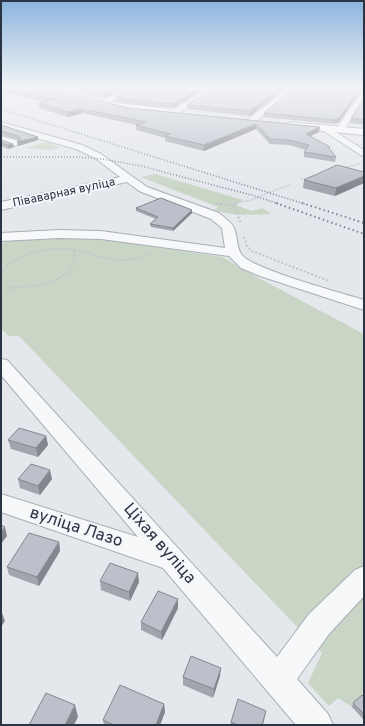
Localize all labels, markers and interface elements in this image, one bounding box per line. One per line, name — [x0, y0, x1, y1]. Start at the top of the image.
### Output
street label: Піваварная вуліца — [11, 174, 117, 212]
street label: Ціхая вуліца — [118, 499, 200, 589]
street label: вуліца Лазо — [27, 503, 125, 553]

